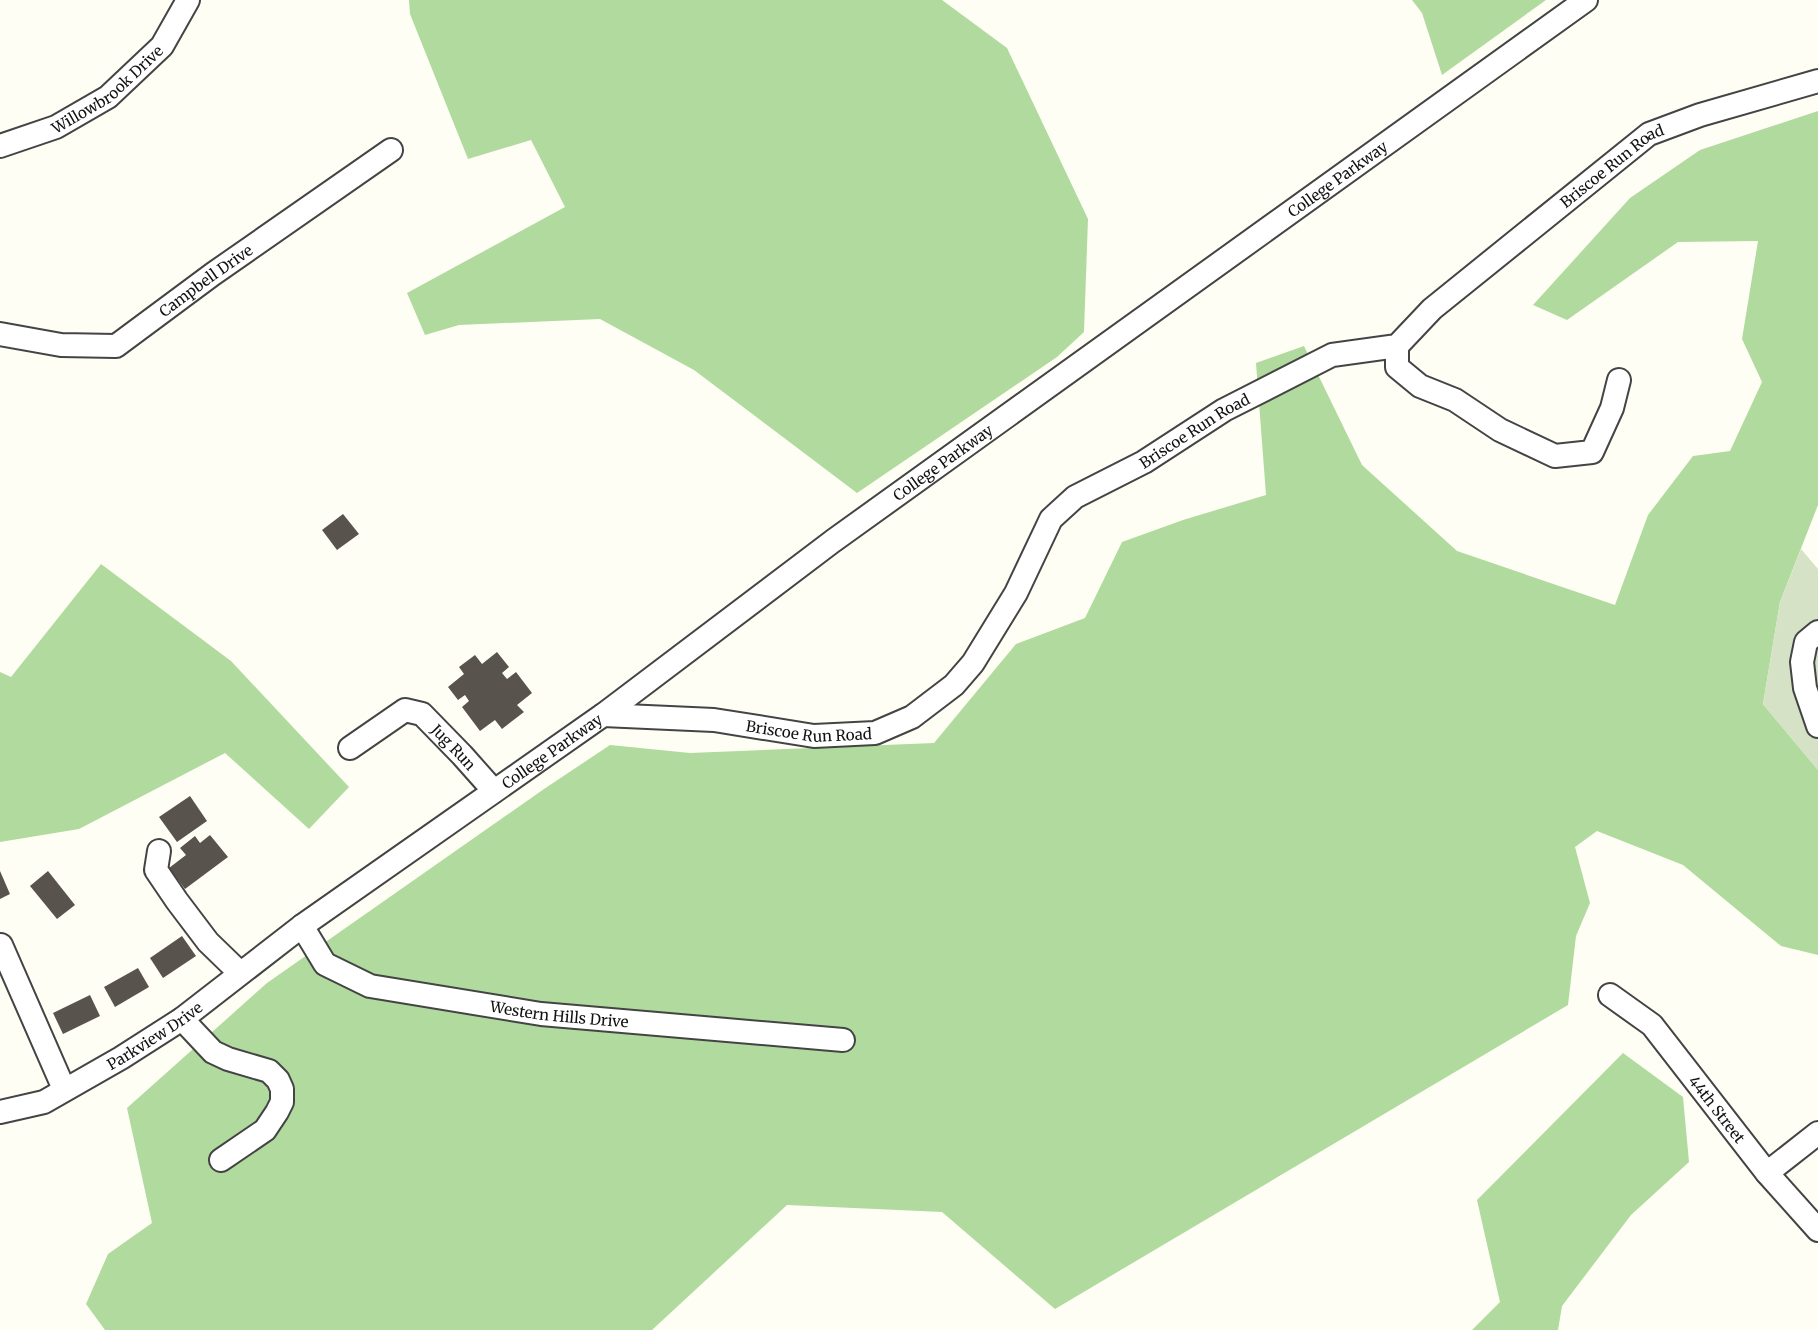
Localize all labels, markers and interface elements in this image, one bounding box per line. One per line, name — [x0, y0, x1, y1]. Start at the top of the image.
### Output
street label: Willowbrook Drive — [47, 41, 167, 138]
street label: Briscoe Run Road — [1556, 120, 1666, 212]
street label: College Parkway — [1284, 136, 1391, 221]
street label: Campbell Drive — [155, 240, 256, 321]
street label: Briscoe Run Road — [1136, 389, 1253, 472]
street label: College Parkway — [889, 420, 996, 504]
street label: College Parkway — [498, 709, 606, 793]
street label: Briscoe Run Road — [745, 716, 872, 746]
street label: Jug Run — [427, 719, 480, 774]
street label: Western Hills Drive — [488, 996, 630, 1031]
street label: Parkview Drive — [103, 997, 206, 1074]
street label: 44th Street — [1685, 1071, 1750, 1147]

